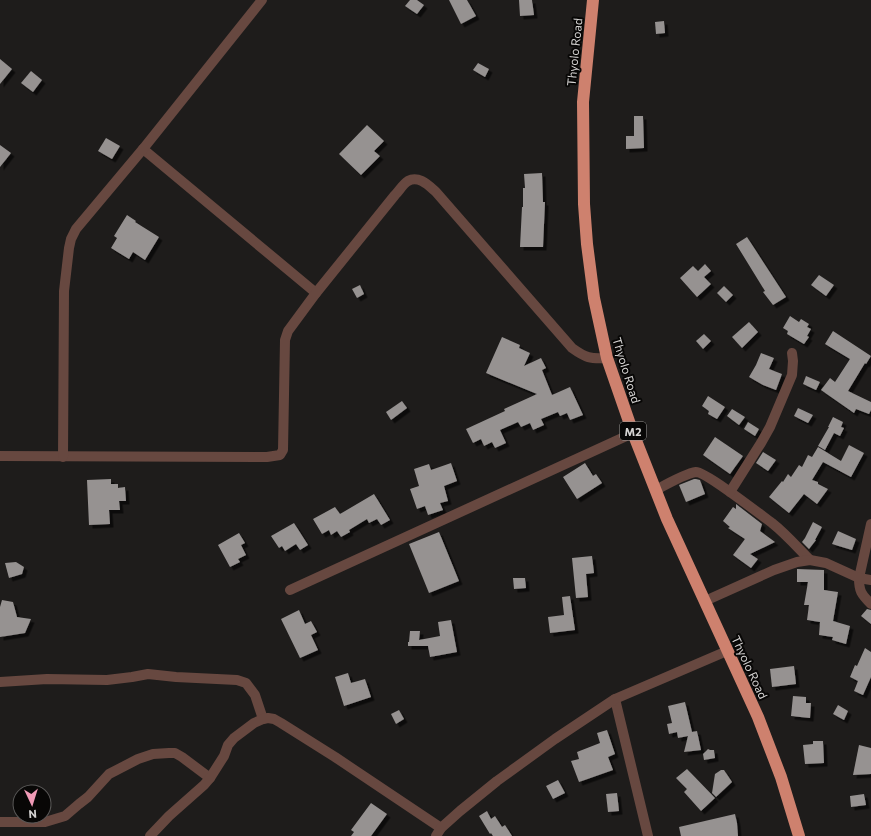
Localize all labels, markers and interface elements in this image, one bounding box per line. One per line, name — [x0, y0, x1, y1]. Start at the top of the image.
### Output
street label: Thyolo Road — [563, 17, 585, 87]
street label: Thyolo Road — [610, 335, 644, 405]
road number: M2 — [620, 422, 646, 440]
street label: Thyolo Road — [729, 633, 771, 701]
north arrow — [12, 784, 52, 824]
text: N — [28, 808, 37, 821]

